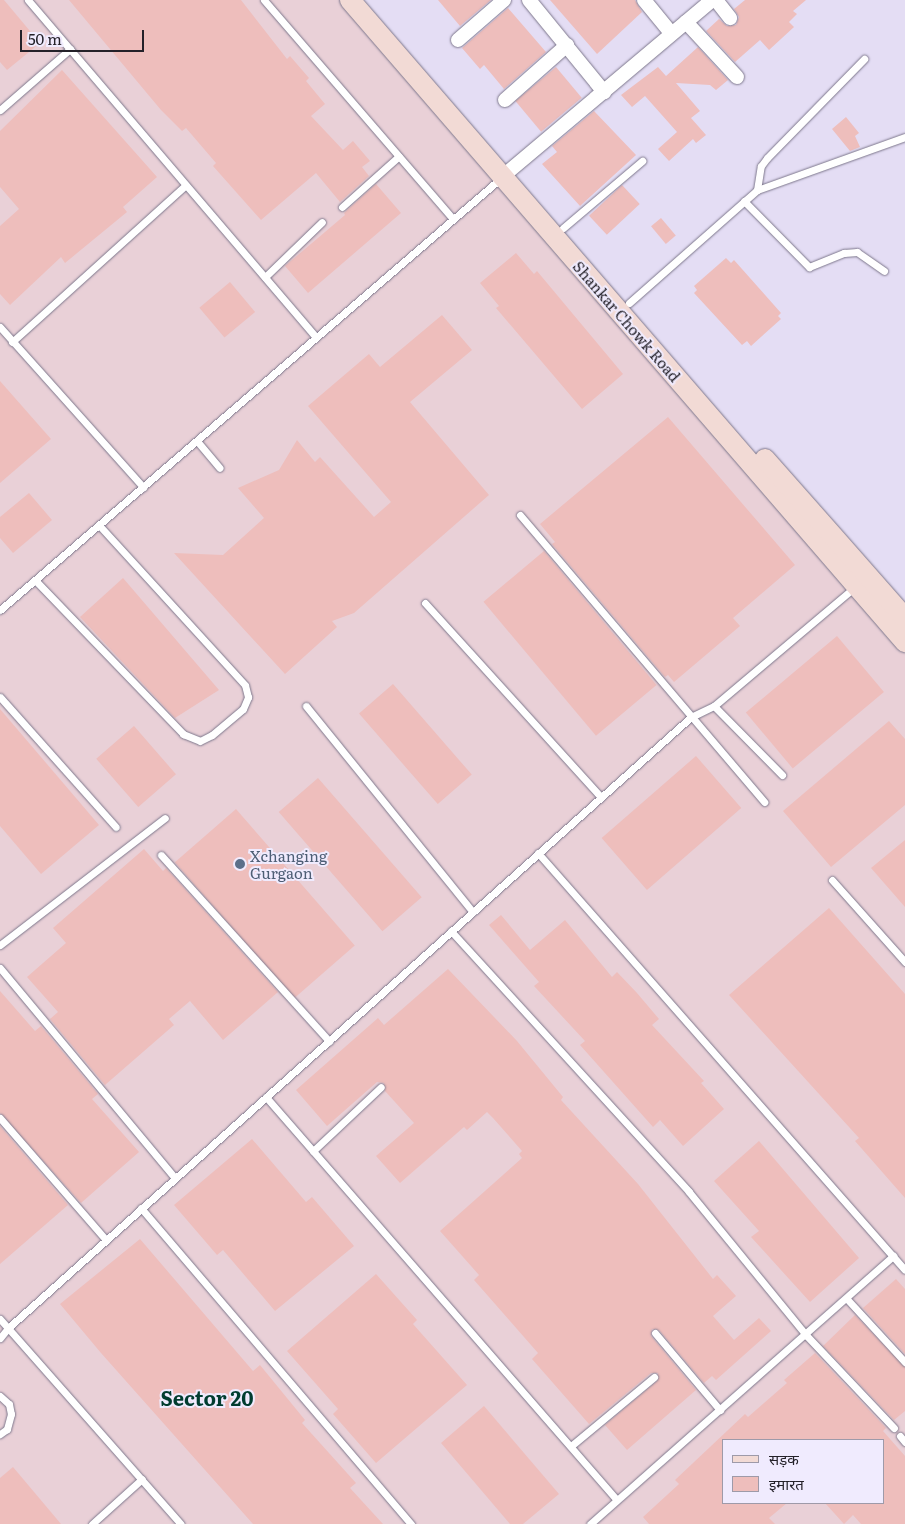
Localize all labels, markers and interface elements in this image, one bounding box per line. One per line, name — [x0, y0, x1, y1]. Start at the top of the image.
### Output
scale bar — [22, 20, 146, 52]
text: 50 m — [28, 27, 62, 50]
street label: Shankar Chowk Road — [570, 257, 684, 385]
place label: Xchanging Gurgaon — [250, 846, 327, 881]
marker: Xchanging Gurgaon — [234, 858, 246, 870]
district label: Sector 20 — [160, 1385, 254, 1409]
legend — [722, 1439, 885, 1504]
text: सड़क — [769, 1447, 799, 1470]
text: इमारत — [769, 1472, 804, 1495]

